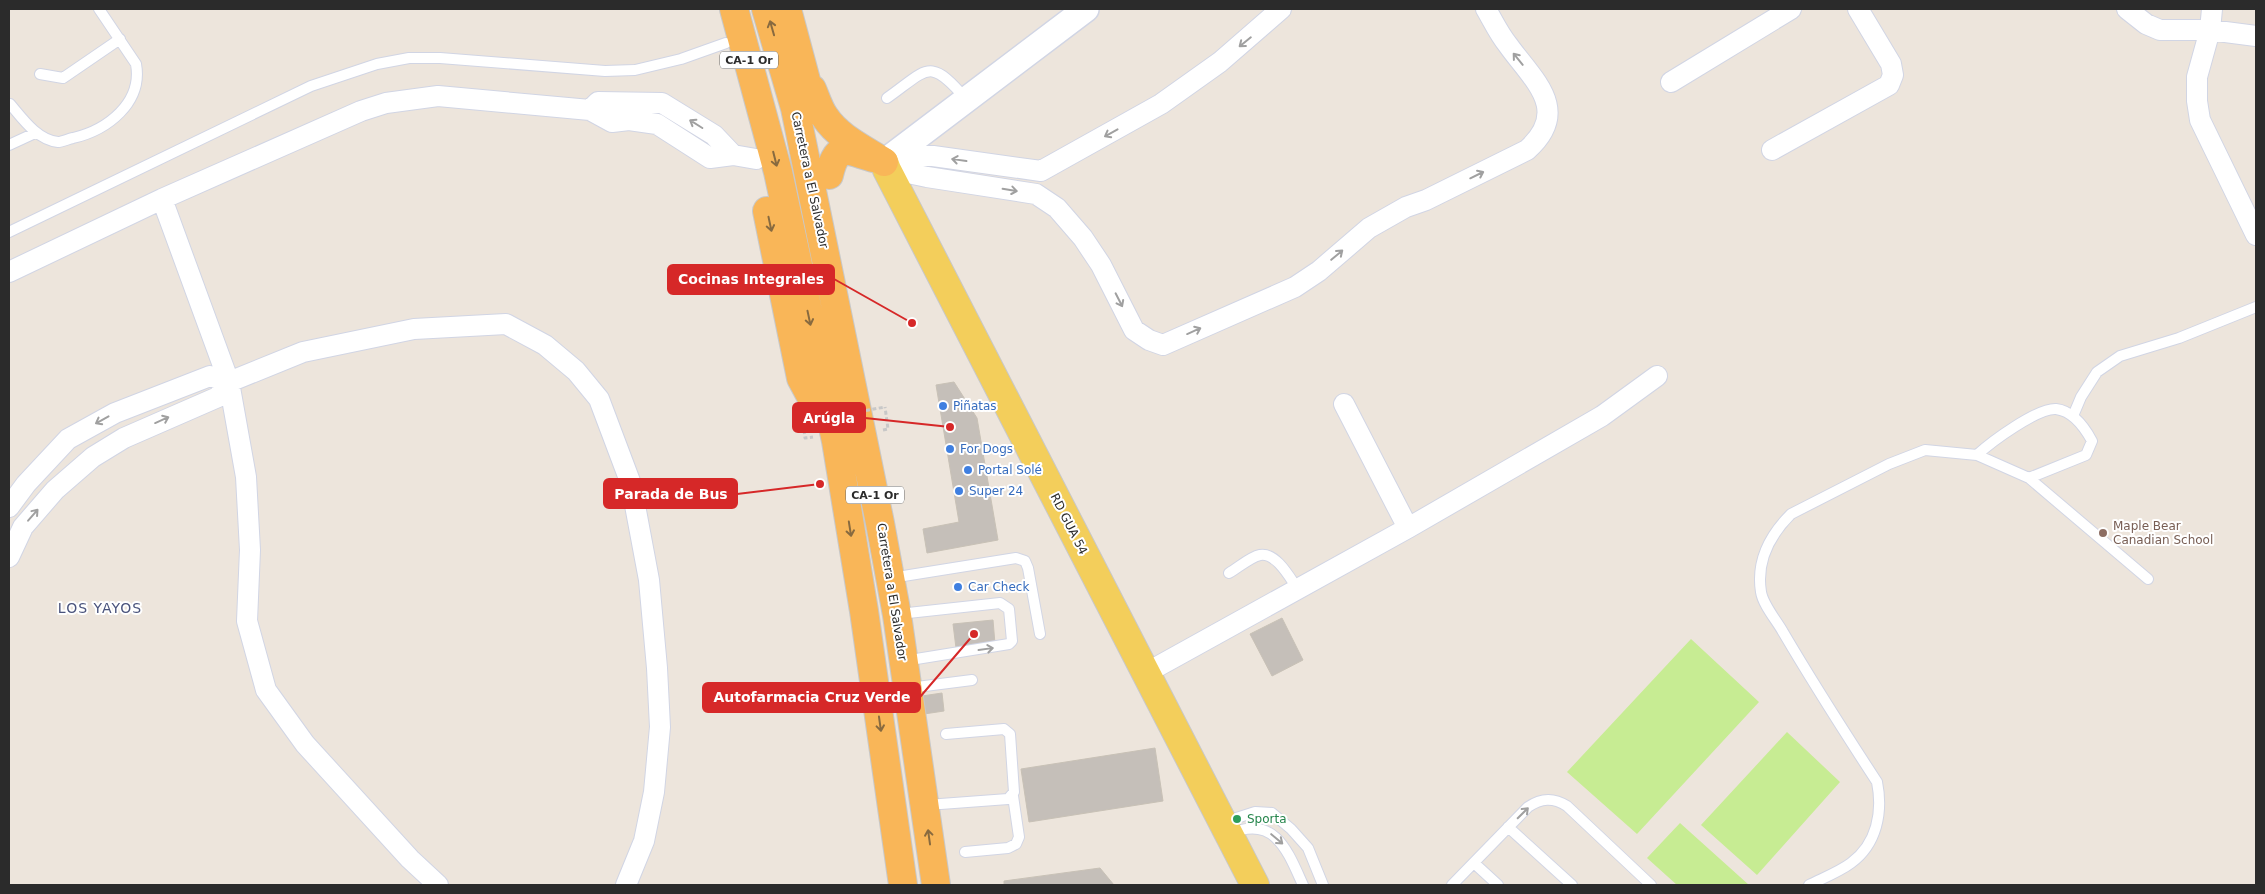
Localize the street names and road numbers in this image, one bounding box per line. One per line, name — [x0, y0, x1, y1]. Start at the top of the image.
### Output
road number: CA-1 Or — [720, 52, 778, 68]
street label: Carretera a El Salvador — [789, 110, 831, 250]
road number: CA-1 Or — [846, 486, 904, 504]
street label: RD GUA 54 — [1048, 491, 1090, 557]
street label: Carretera a El Salvador — [874, 522, 910, 662]

